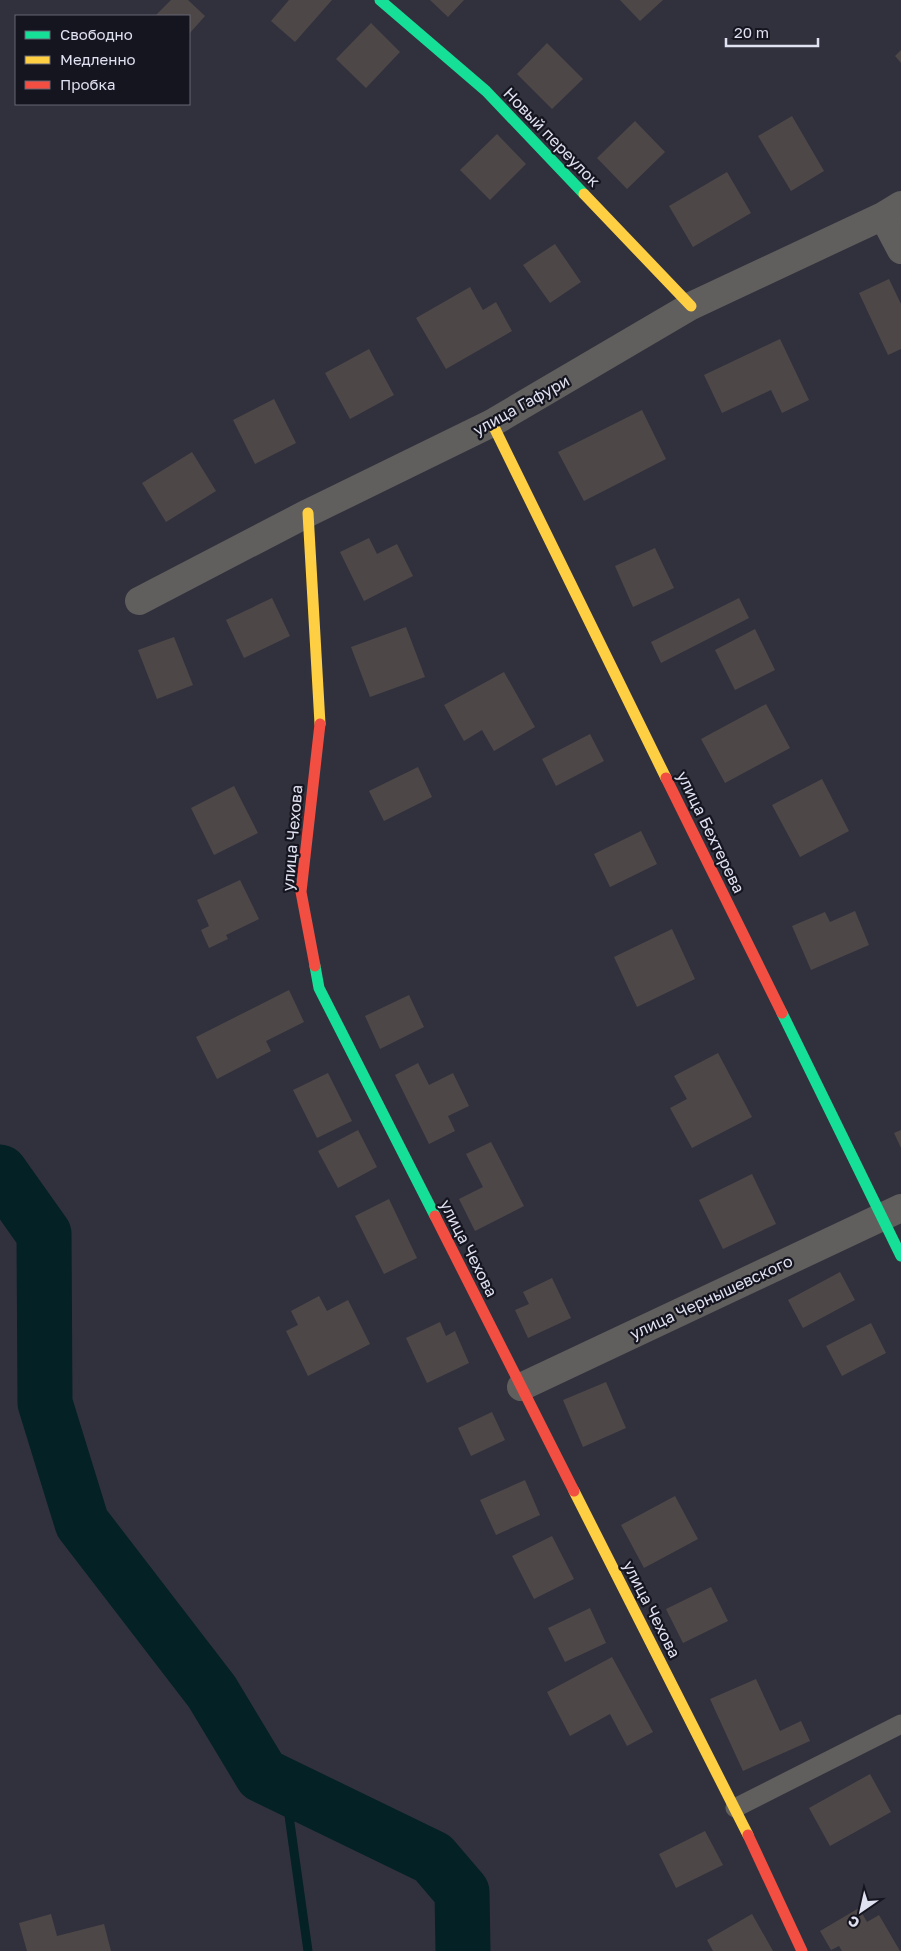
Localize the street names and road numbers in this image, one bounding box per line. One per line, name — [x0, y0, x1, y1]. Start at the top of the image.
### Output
street label: Новый переулок — [499, 83, 605, 191]
street label: улица Гафури — [469, 370, 573, 440]
street label: улица Бехтерева — [673, 768, 749, 896]
street label: улица Чехова — [277, 784, 307, 892]
street label: улица Чехова — [436, 1196, 502, 1300]
street label: улица Чернышевского — [626, 1250, 796, 1344]
street label: улица Чехова — [619, 1557, 685, 1661]

